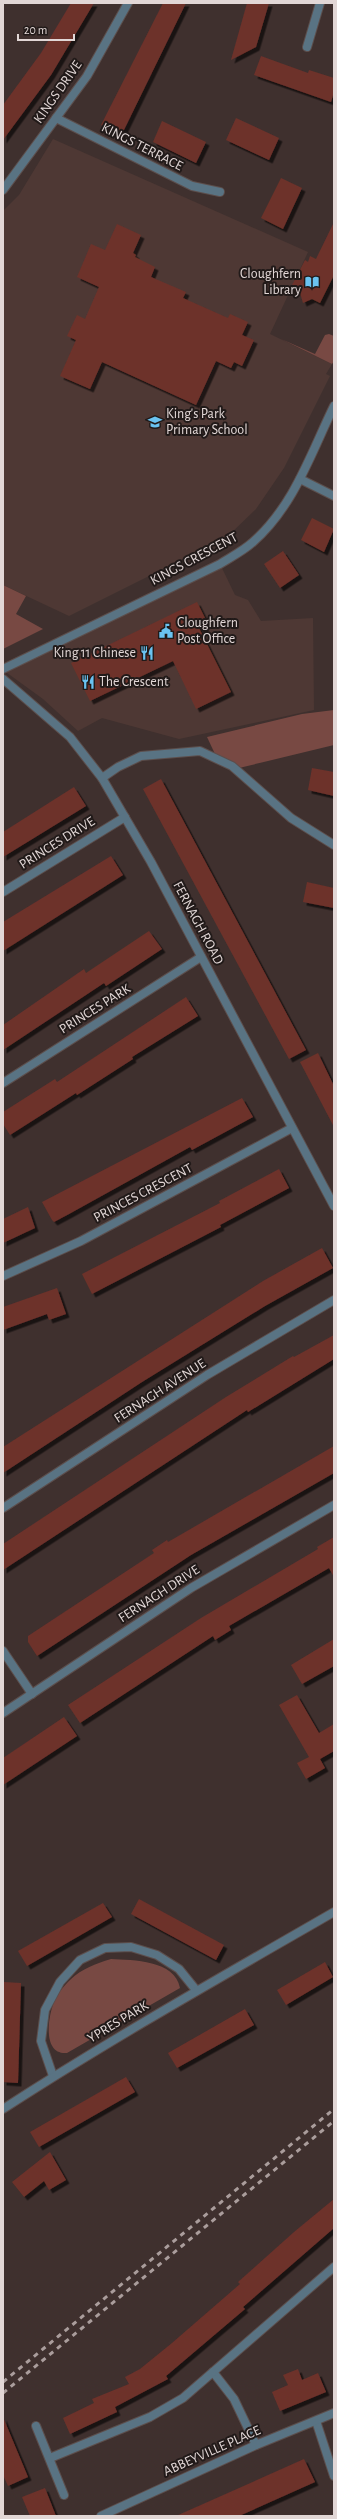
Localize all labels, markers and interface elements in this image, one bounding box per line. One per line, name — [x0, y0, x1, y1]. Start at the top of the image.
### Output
scale bar — [18, 16, 74, 42]
text: 20 m — [24, 24, 47, 36]
street label: KINGS DRIVE — [31, 58, 85, 126]
street label: KINGS TERRACE — [99, 121, 185, 174]
place label: Cloughfern Library — [240, 267, 301, 297]
library icon: Cloughfern Library — [304, 274, 320, 290]
place label: King's Park Primary School — [166, 407, 248, 437]
school or university icon: King's Park Primary School — [147, 414, 163, 430]
street label: KINGS CRESCENT — [148, 530, 240, 588]
place label: Cloughfern Post Office — [177, 616, 238, 646]
public building icon: Cloughfern Post Office — [158, 623, 174, 639]
restaurant icon: King 11 Chinese — [139, 645, 155, 661]
place label: King 11 Chinese — [53, 646, 136, 660]
restaurant icon: The Crescent — [80, 674, 96, 690]
place label: The Crescent — [99, 675, 169, 689]
street label: PRINCES DRIVE — [17, 814, 97, 872]
street label: FERNAGH ROAD — [170, 879, 226, 967]
street label: PRINCES PARK — [57, 981, 133, 1036]
street label: PRINCES CRESCENT — [91, 1161, 195, 1225]
street label: FERNAGH AVENUE — [112, 1356, 208, 1426]
street label: FERNAGH DRIVE — [116, 1563, 202, 1625]
street label: YPRES PARK — [85, 1998, 151, 2046]
street label: ABBEYVILLE PLACE — [161, 2423, 263, 2479]

